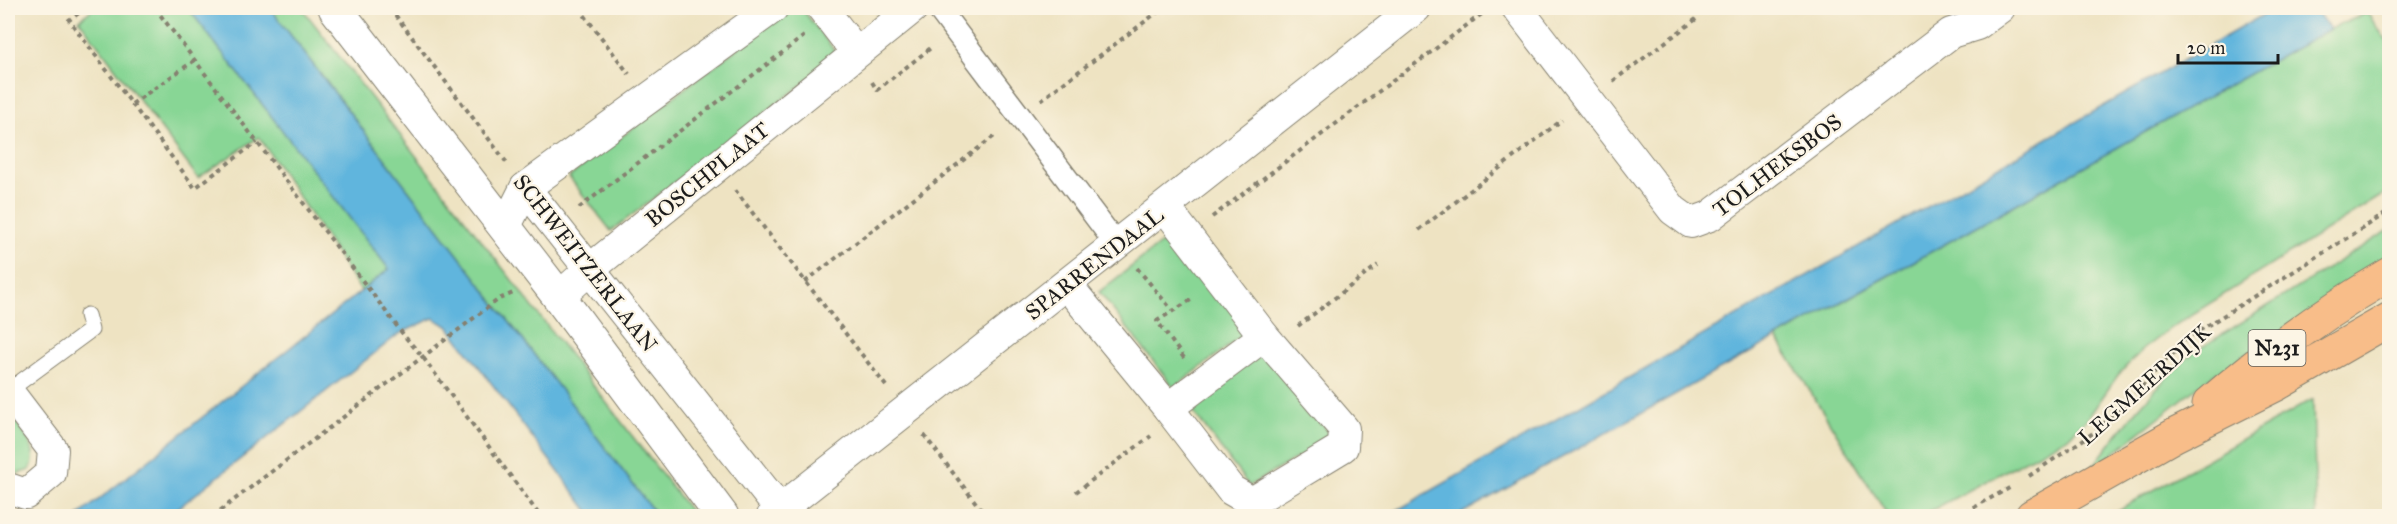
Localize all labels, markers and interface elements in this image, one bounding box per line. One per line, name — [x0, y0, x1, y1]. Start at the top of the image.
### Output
scale bar — [2178, 27, 2278, 65]
text: 20 m — [2187, 37, 2225, 59]
street label: TOLHEKSBOS — [1707, 108, 1847, 223]
street label: BOSCHPLAAT — [640, 116, 775, 233]
street label: SCHWEITZERLAAN — [508, 169, 664, 358]
street label: SPARRENDAAL — [1020, 201, 1169, 326]
street label: LEGMEERDIJK — [2073, 317, 2217, 451]
road number: N231 — [2248, 330, 2306, 366]

